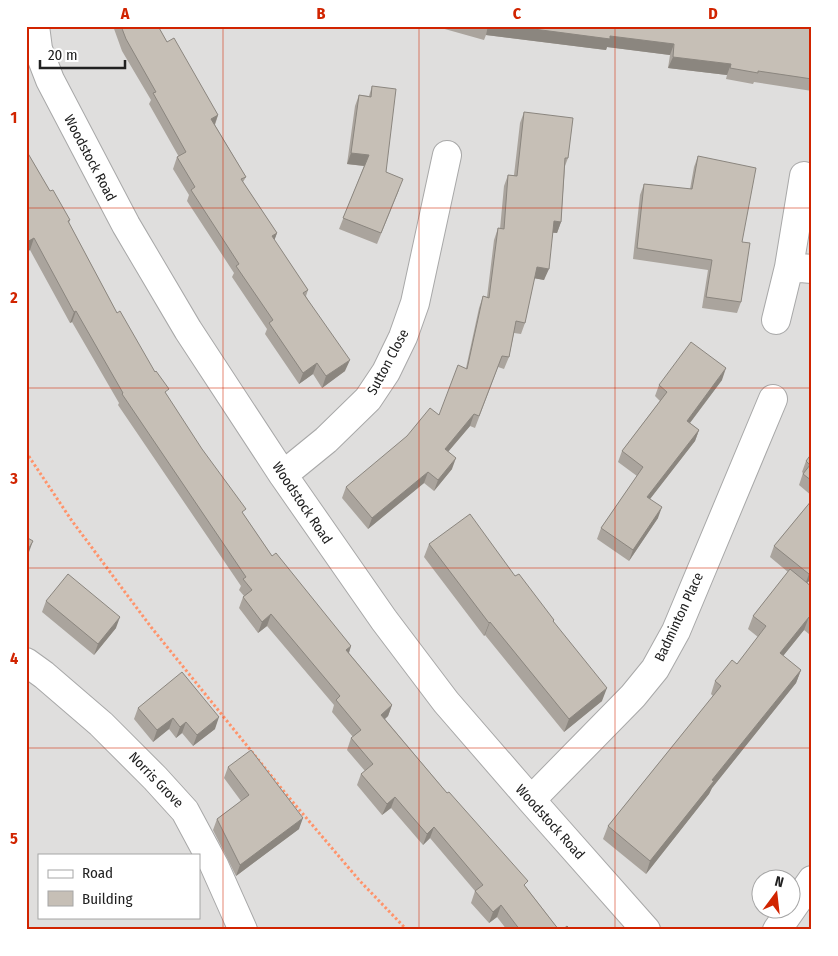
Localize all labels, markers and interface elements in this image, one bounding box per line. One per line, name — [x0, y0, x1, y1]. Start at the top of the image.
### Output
text: A — [120, 4, 130, 23]
text: B — [317, 4, 326, 23]
text: C — [513, 4, 522, 23]
text: D — [708, 4, 718, 23]
scale bar — [40, 38, 125, 70]
text: 20 m — [48, 46, 78, 64]
text: 1 — [11, 108, 17, 127]
street label: Woodstock Road — [60, 112, 120, 204]
text: 2 — [9, 288, 18, 307]
street label: Sutton Close — [364, 326, 412, 398]
street label: Woodstock Road — [268, 459, 336, 547]
text: 3 — [9, 469, 18, 488]
street label: Badminton Place — [651, 570, 707, 664]
text: 4 — [10, 649, 18, 668]
street label: Norris Grove — [125, 748, 187, 812]
street label: Woodstock Road — [512, 781, 588, 863]
text: 5 — [10, 829, 18, 848]
legend — [38, 854, 200, 918]
text: Road — [82, 864, 113, 882]
north arrow — [750, 868, 800, 918]
text: N — [773, 873, 785, 891]
text: Building — [82, 890, 133, 908]

